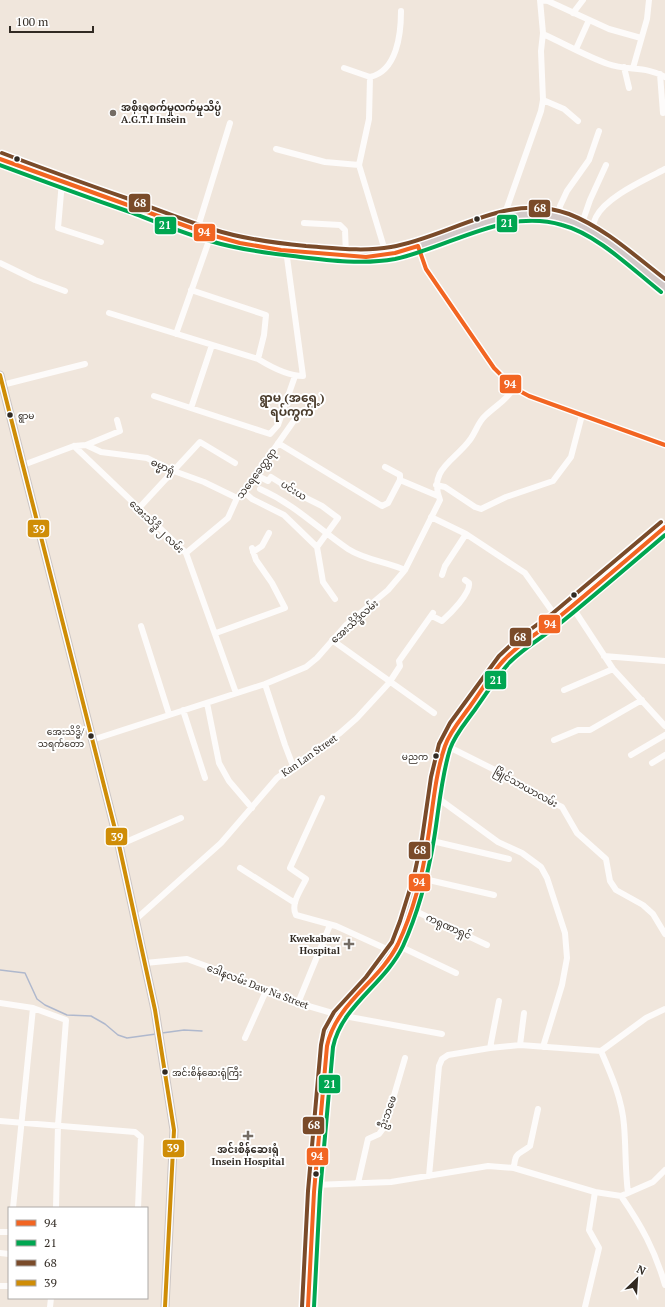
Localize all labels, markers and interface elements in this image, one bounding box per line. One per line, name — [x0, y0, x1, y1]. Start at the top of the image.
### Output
scale bar — [10, 8, 93, 34]
text: 100 m — [16, 14, 49, 29]
place label: အစိုးရစက်မှုလက်မှုသိပ္ပံ A.G.T.I Insein — [121, 100, 221, 126]
marker: အစိုးရစက်မှုလက်မှုသိပ္ပံ A.G.T.I Insein — [108, 108, 118, 118]
unlabelled marker — [12, 154, 22, 164]
line badge: 68 — [128, 193, 151, 213]
text: 68 — [134, 196, 146, 210]
line badge: 68 — [528, 199, 551, 218]
text: 68 — [534, 201, 546, 215]
unlabelled marker — [472, 214, 482, 224]
line badge: 21 — [496, 214, 518, 233]
line badge: 21 — [154, 216, 177, 235]
text: 21 — [501, 216, 513, 230]
text: 21 — [159, 218, 171, 232]
line badge: 94 — [193, 223, 216, 242]
text: 94 — [198, 225, 211, 239]
line badge: 94 — [499, 374, 522, 394]
text: 94 — [504, 377, 517, 391]
district label: ရွာမ (အရှေ့) ရပ်ကွက် — [259, 390, 325, 422]
marker: ရွာမ — [5, 410, 15, 420]
place label: ရွာမ — [18, 410, 34, 423]
street label: သရေခေတ္တရာ — [234, 445, 281, 503]
street label: ဓမ္မာရုံ — [148, 455, 177, 480]
street label: ပင်းယ — [278, 477, 310, 503]
street label: အေးသိဒ္ဓိ ၂ လမ်း — [125, 496, 187, 557]
line badge: 39 — [27, 519, 50, 538]
text: 39 — [33, 522, 45, 536]
unlabelled marker — [569, 590, 579, 600]
street label: အေးသိဒ္ဓိလမ်း — [327, 596, 382, 648]
line badge: 94 — [538, 614, 561, 634]
text: 94 — [544, 617, 557, 631]
line badge: 68 — [509, 627, 532, 647]
text: 68 — [514, 630, 526, 644]
line badge: 21 — [484, 670, 507, 690]
text: 21 — [490, 673, 502, 687]
place label: အေးသိဒ္ဓိ/ သရက်တော — [38, 725, 85, 751]
marker: အေးသိဒ္ဓိ/ သရက်တော — [86, 731, 96, 741]
street label: Kan Lan Street — [279, 731, 340, 780]
place label: မညက — [402, 751, 428, 764]
marker: မညက — [431, 751, 441, 761]
street label: မြိုင်သာယာလမ်း — [490, 764, 561, 812]
line badge: 39 — [105, 827, 128, 846]
text: 39 — [111, 830, 123, 844]
line badge: 68 — [408, 841, 431, 860]
text: 68 — [414, 843, 426, 857]
line badge: 94 — [408, 873, 431, 892]
text: 94 — [413, 875, 426, 889]
street label: ကရုဏာရှင် — [423, 910, 474, 944]
place label: Kwekabaw Hospital — [290, 932, 341, 957]
marker: Kwekabaw Hospital — [343, 938, 355, 950]
street label: ဒေါနလမ်း Daw Na Street — [204, 960, 311, 1014]
place label: အင်းစိန်ဆေးရုံကြီး — [172, 1066, 242, 1080]
marker: အင်းစိန်ဆေးရုံကြီး — [160, 1067, 170, 1077]
line badge: 21 — [318, 1074, 341, 1094]
text: 21 — [324, 1077, 336, 1091]
street label: ဦးဘဖေ — [375, 1093, 401, 1131]
line badge: 68 — [302, 1116, 325, 1135]
text: 68 — [308, 1118, 320, 1132]
marker: အင်းစိန်ဆေးရုံ Insein Hospital — [242, 1130, 254, 1142]
line badge: 39 — [162, 1139, 185, 1158]
text: 39 — [167, 1141, 179, 1155]
place label: အင်းစိန်ဆေးရုံ Insein Hospital — [212, 1142, 285, 1168]
line badge: 94 — [306, 1147, 329, 1166]
text: 94 — [311, 1149, 324, 1163]
unlabelled marker — [311, 1169, 321, 1179]
legend — [8, 1207, 148, 1299]
text: 94 — [44, 1215, 57, 1230]
text: 21 — [44, 1235, 57, 1250]
text: 68 — [44, 1255, 57, 1270]
north arrow — [617, 1259, 657, 1299]
text: N — [634, 1262, 649, 1278]
text: 39 — [44, 1275, 57, 1290]

